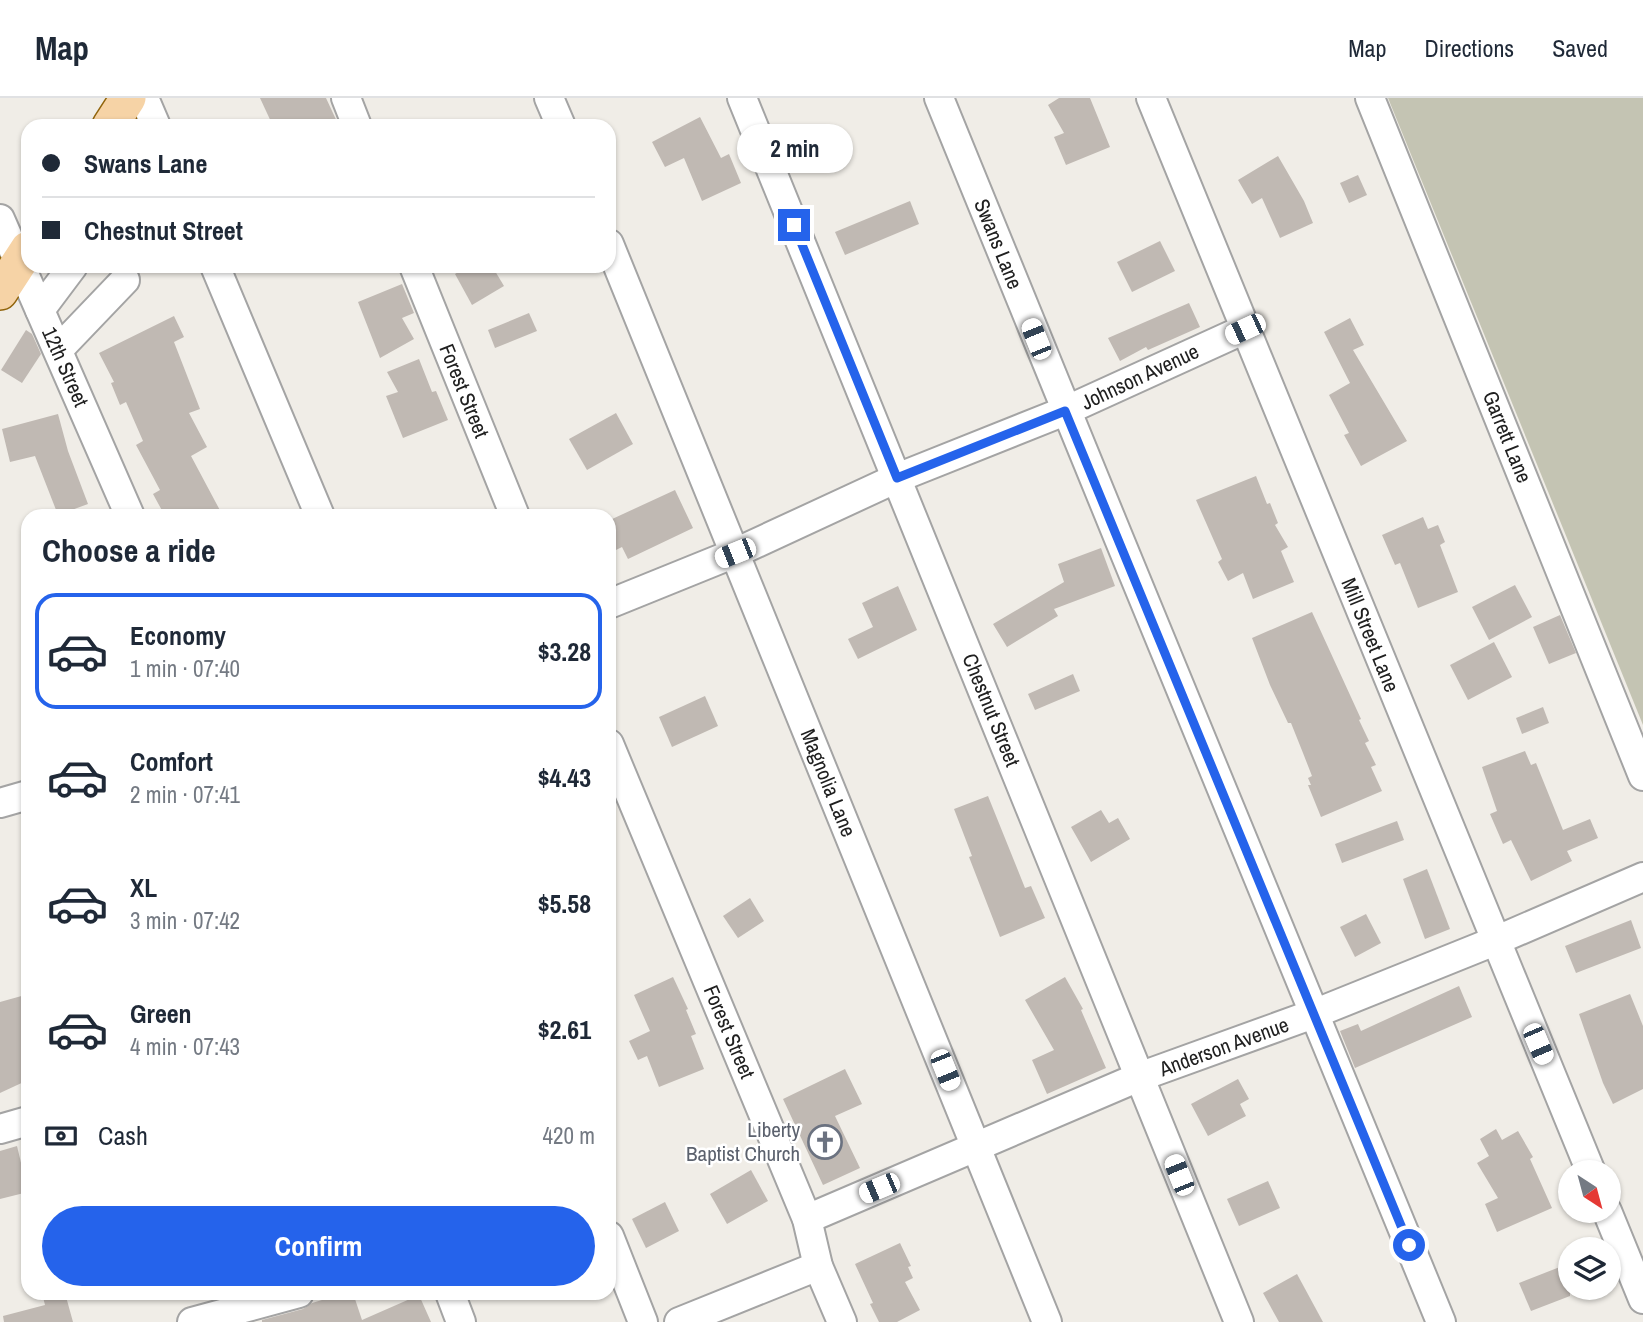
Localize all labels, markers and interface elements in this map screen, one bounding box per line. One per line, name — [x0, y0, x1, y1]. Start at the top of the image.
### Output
text: Map — [35, 26, 89, 70]
text: Map — [1348, 32, 1386, 64]
text: Directions — [1424, 32, 1514, 64]
text: Saved — [1552, 32, 1608, 64]
callout: 2 min — [736, 123, 852, 172]
text: 2 min — [770, 133, 820, 164]
text: Swans Lane — [84, 146, 207, 181]
street label: Swans Lane — [967, 194, 1030, 293]
route end — [778, 209, 810, 241]
text: Chestnut Street — [84, 213, 243, 248]
car — [1222, 311, 1269, 347]
car — [1019, 316, 1054, 362]
street label: 12th Street — [35, 322, 96, 411]
street label: Johnson Avenue — [1076, 337, 1203, 417]
street label: Forest Street — [433, 340, 496, 442]
street label: Garrett Lane — [1476, 387, 1539, 487]
text: Choose a ride — [42, 529, 216, 572]
car — [712, 535, 759, 571]
street label: Mill Street Lane — [1334, 573, 1406, 696]
text: Economy — [130, 618, 226, 653]
icon: car — [46, 620, 109, 683]
text: $3.28 — [538, 634, 591, 669]
street label: Chestnut Street — [956, 649, 1027, 771]
text: 1 min · 07:40 — [130, 653, 240, 684]
street label: Magnolia Lane — [794, 725, 863, 841]
text: Comfort — [130, 744, 213, 779]
icon: car — [46, 746, 109, 809]
text: $4.43 — [538, 760, 591, 795]
text: 2 min · 07:41 — [130, 779, 240, 810]
text: XL — [130, 870, 157, 905]
icon: car — [46, 872, 109, 935]
text: $5.58 — [538, 886, 591, 921]
text: 3 min · 07:42 — [130, 905, 240, 936]
street label: Forest Street — [697, 981, 762, 1083]
text: Green — [130, 996, 192, 1031]
icon: car — [46, 998, 109, 1061]
street label: Anderson Avenue — [1154, 1010, 1293, 1084]
text: $2.61 — [538, 1012, 591, 1047]
car — [1521, 1021, 1556, 1067]
text: 4 min · 07:43 — [130, 1031, 240, 1062]
car — [928, 1047, 963, 1093]
place label: Liberty Baptist Church — [686, 1115, 800, 1168]
icon: cash — [42, 1117, 80, 1155]
text: Cash — [98, 1118, 148, 1153]
text: 420 m — [543, 1120, 595, 1151]
church icon: Liberty Baptist Church — [806, 1123, 844, 1161]
car — [1162, 1152, 1197, 1198]
north arrow — [1558, 1160, 1620, 1223]
map controls — [1558, 1160, 1621, 1300]
car — [856, 1170, 903, 1206]
button: Confirm — [42, 1206, 595, 1286]
route start — [1393, 1229, 1425, 1261]
button: layers — [1558, 1237, 1621, 1300]

